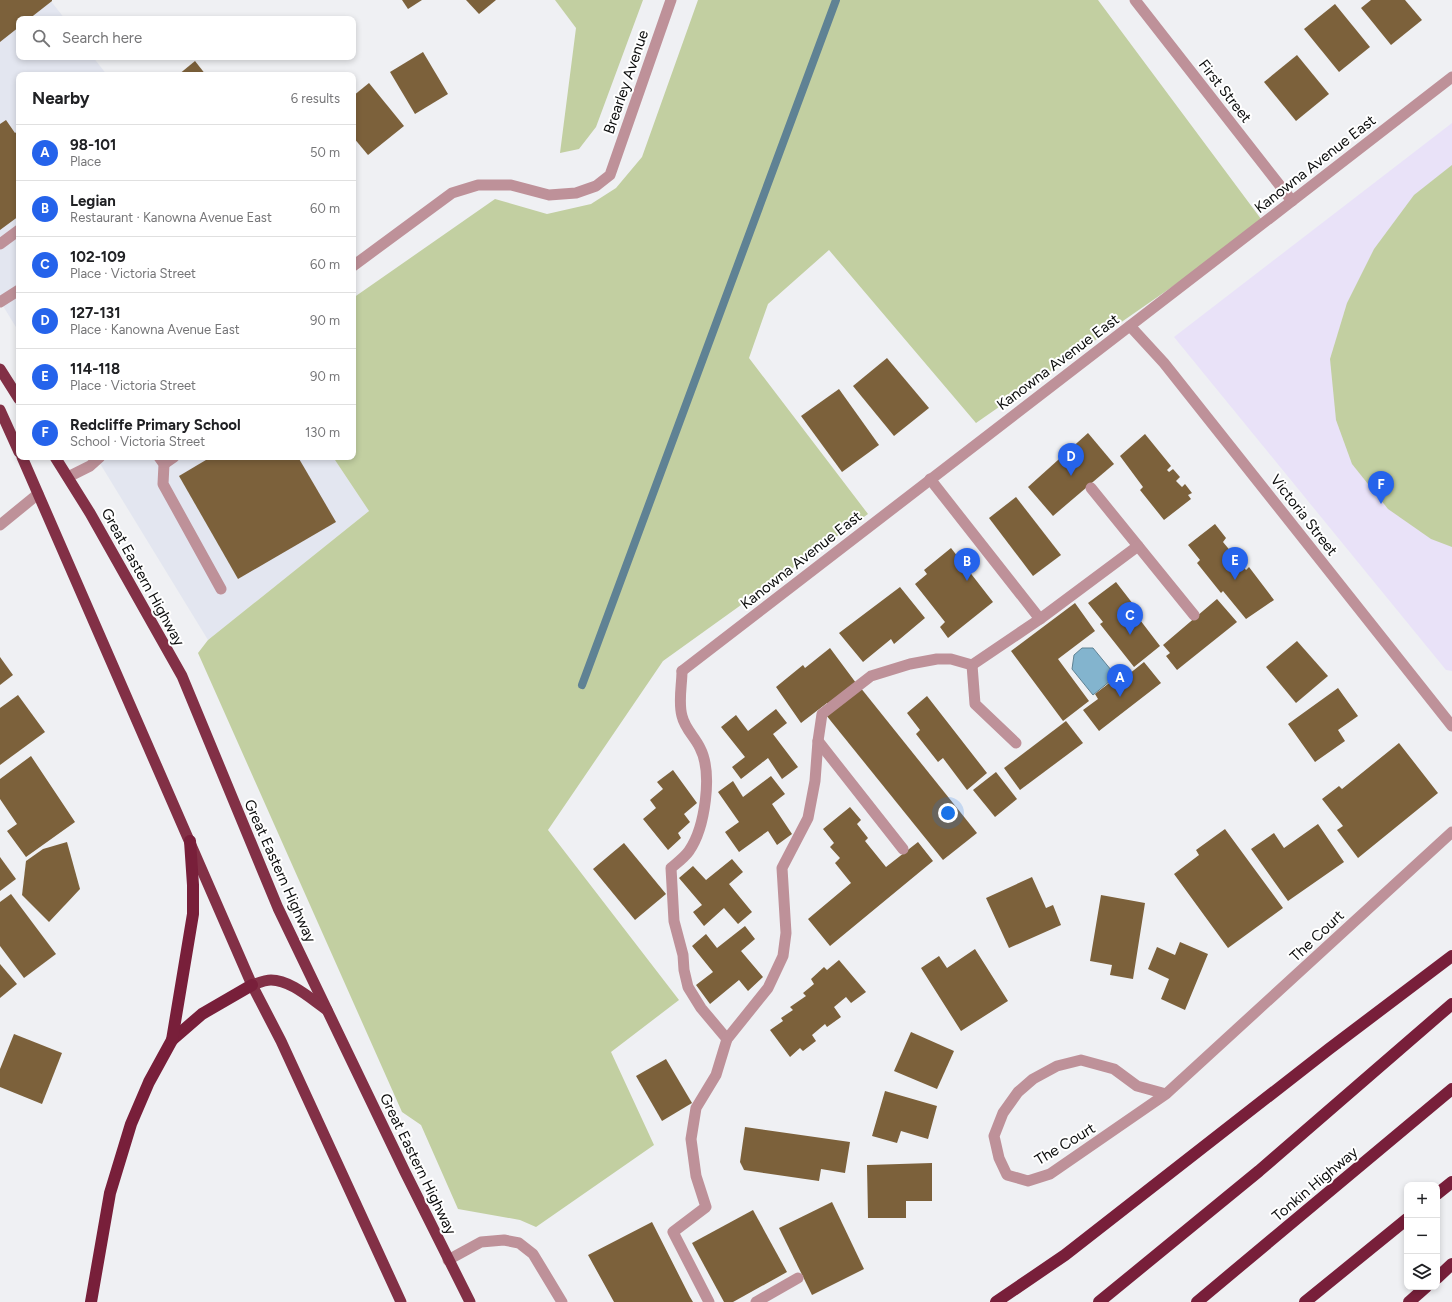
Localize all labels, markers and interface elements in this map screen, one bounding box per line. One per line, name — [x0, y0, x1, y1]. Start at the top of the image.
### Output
search box — [16, 16, 356, 60]
icon: search — [30, 27, 52, 49]
street label: Brearley Avenue — [600, 28, 652, 136]
text: Search here — [62, 29, 142, 47]
street label: First Street — [1195, 56, 1255, 126]
text: Nearby — [32, 88, 90, 108]
text: 6 results — [291, 91, 340, 106]
street label: Kanowna Avenue East — [1251, 111, 1379, 217]
text: 98-101 — [70, 136, 116, 154]
text: A — [40, 145, 50, 160]
text: 50 m — [310, 145, 340, 160]
text: Place — [70, 154, 101, 169]
text: Legian — [70, 192, 116, 210]
text: B — [41, 201, 49, 216]
text: 60 m — [310, 201, 340, 216]
text: Restaurant · Kanowna Avenue East — [70, 210, 272, 225]
text: 102-109 — [70, 248, 126, 266]
text: C — [40, 257, 50, 272]
text: 60 m — [310, 257, 340, 272]
text: Place · Victoria Street — [70, 266, 196, 281]
text: 127-131 — [70, 304, 120, 322]
street label: Kanowna Avenue East — [993, 310, 1123, 414]
text: D — [40, 313, 50, 328]
text: 90 m — [310, 313, 340, 328]
text: Place · Kanowna Avenue East — [70, 322, 240, 337]
text: 114-118 — [70, 360, 120, 378]
text: E — [41, 369, 49, 384]
text: 90 m — [310, 369, 340, 384]
text: Place · Victoria Street — [70, 378, 196, 393]
text: Redcliffe Primary School — [70, 416, 241, 434]
text: F — [41, 425, 49, 440]
text: 130 m — [305, 425, 340, 440]
text: School · Victoria Street — [70, 434, 205, 449]
pin: D — [1058, 443, 1084, 476]
street label: Victoria Street — [1267, 471, 1342, 560]
pin: F — [1368, 471, 1394, 504]
street label: Great Eastern Highway — [98, 505, 188, 649]
street label: Kanowna Avenue East — [737, 507, 865, 613]
pin: E — [1222, 547, 1248, 580]
pin: B — [954, 548, 980, 581]
pin: C — [1117, 602, 1143, 635]
pin: A — [1107, 664, 1133, 697]
street label: Great Eastern Highway — [240, 797, 320, 946]
your location — [938, 803, 958, 823]
street label: The Court — [1286, 906, 1348, 965]
street label: Great Eastern Highway — [376, 1090, 460, 1238]
street label: The Court — [1032, 1119, 1099, 1169]
street label: Tonkin Highway — [1269, 1143, 1361, 1225]
map controls — [1404, 1182, 1440, 1290]
button: + — [1404, 1182, 1440, 1218]
button: − — [1404, 1218, 1440, 1254]
button: layers — [1404, 1254, 1440, 1290]

